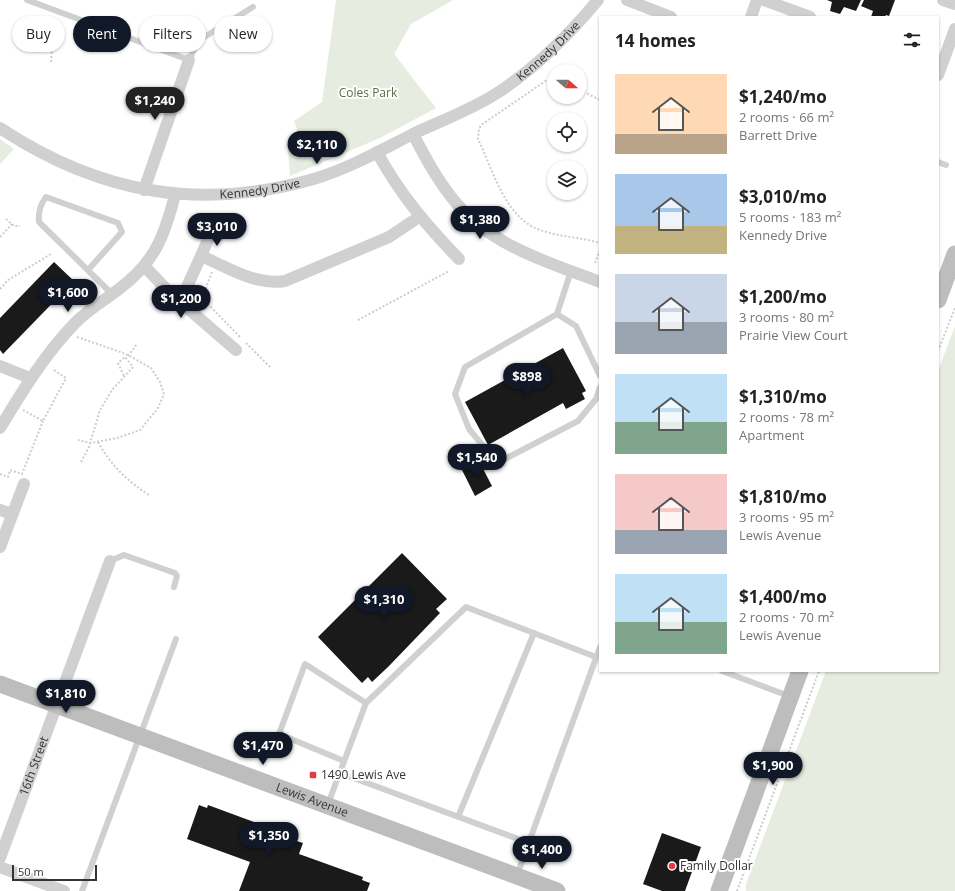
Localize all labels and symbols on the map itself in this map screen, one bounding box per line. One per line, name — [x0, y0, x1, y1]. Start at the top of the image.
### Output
street label: Kennedy Drive — [513, 17, 584, 85]
north arrow — [547, 64, 587, 104]
park label: Coles Park — [339, 84, 398, 101]
pin: $1,240 — [122, 87, 188, 121]
pin: $2,110 — [284, 131, 350, 165]
street label: Kennedy Drive — [219, 174, 302, 203]
pin: $1,380 — [447, 206, 513, 240]
pin: $3,010 — [184, 213, 250, 247]
pin: $1,600 — [35, 279, 101, 313]
pin: $1,200 — [148, 285, 214, 319]
pin: $898 — [503, 363, 551, 397]
pin: $1,540 — [444, 444, 510, 478]
pin: $1,310 — [351, 586, 417, 620]
pin: $1,810 — [33, 680, 99, 714]
pin: $1,470 — [230, 732, 296, 766]
street label: 16th Street — [15, 734, 52, 798]
pin: $1,900 — [740, 752, 806, 786]
place label: 1490 Lewis Ave — [321, 766, 406, 783]
marker: 1490 Lewis Ave — [308, 770, 318, 780]
street label: Lewis Avenue — [274, 778, 351, 821]
pin: $1,350 — [236, 822, 302, 856]
pin: $1,400 — [509, 836, 575, 870]
place label: Family Dollar — [680, 857, 753, 874]
marker: Family Dollar — [667, 861, 677, 871]
scale bar — [12, 863, 97, 882]

